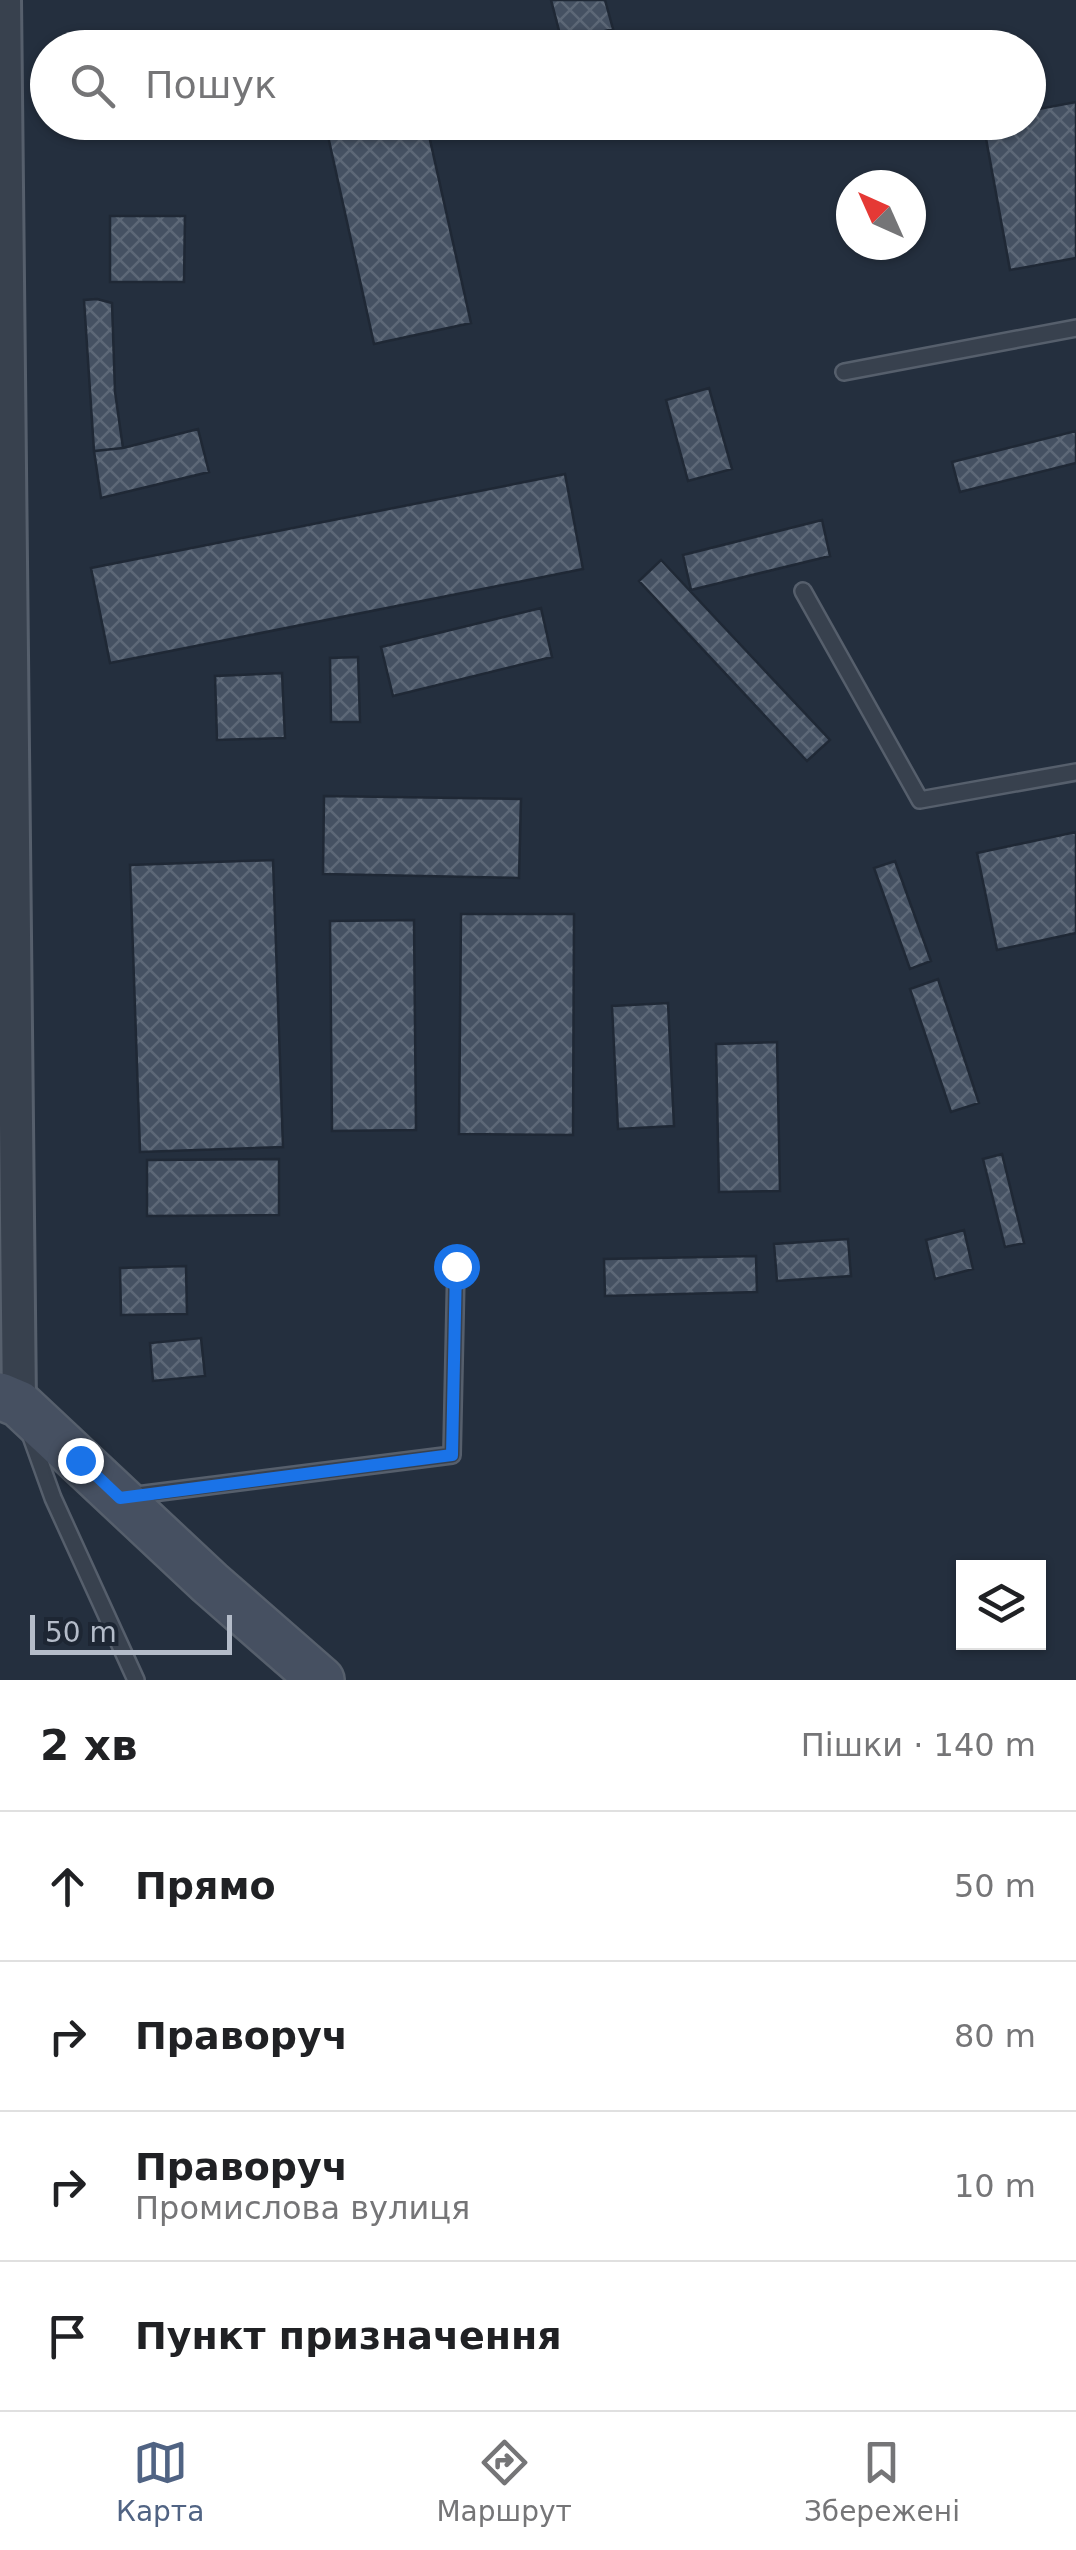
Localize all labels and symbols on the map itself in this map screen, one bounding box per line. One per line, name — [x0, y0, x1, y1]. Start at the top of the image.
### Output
north arrow — [836, 170, 926, 260]
route start — [434, 1244, 480, 1290]
route end — [58, 1438, 104, 1484]
scale bar — [30, 1610, 232, 1654]

